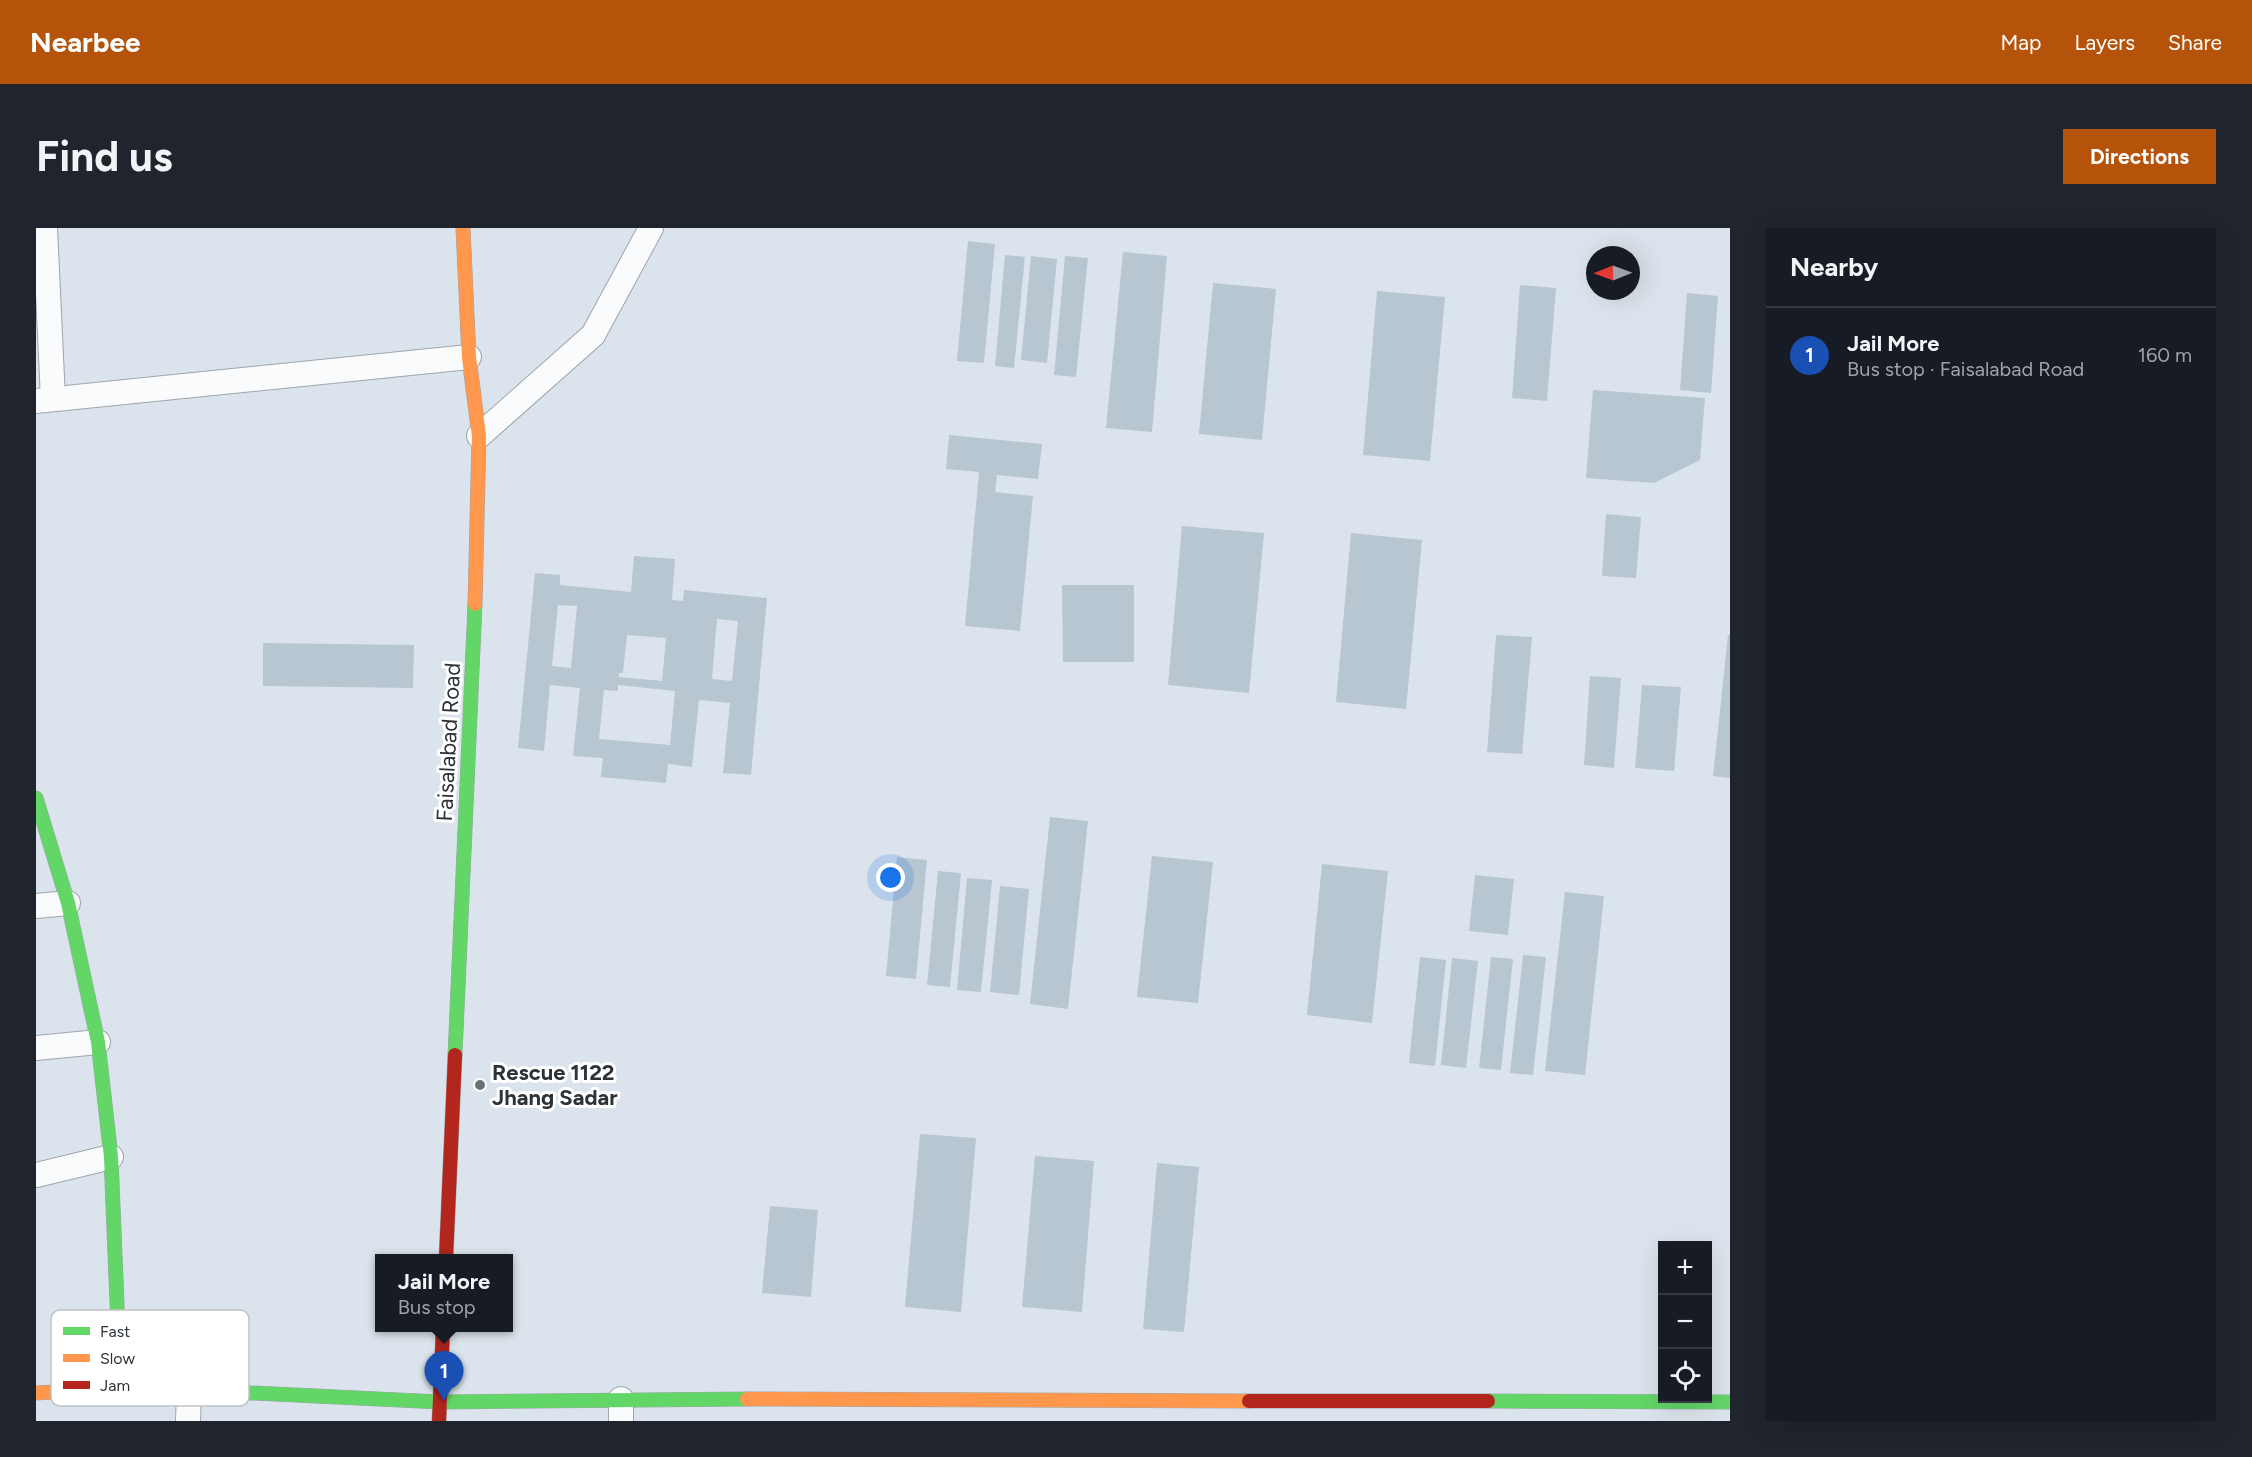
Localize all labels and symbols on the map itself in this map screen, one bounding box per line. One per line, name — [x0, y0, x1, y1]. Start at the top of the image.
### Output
north arrow — [1586, 246, 1640, 300]
street label: Faisalabad Road — [431, 662, 466, 822]
your location — [876, 863, 905, 892]
place label: Rescue 1122 Jhang Sadar — [492, 1059, 618, 1111]
marker: Rescue 1122 Jhang Sadar — [473, 1078, 487, 1092]
legend — [51, 1310, 249, 1406]
text: Fast — [100, 1322, 130, 1341]
text: Slow — [100, 1349, 135, 1368]
pin: 1 — [424, 1352, 464, 1401]
text: Jam — [100, 1376, 130, 1395]

